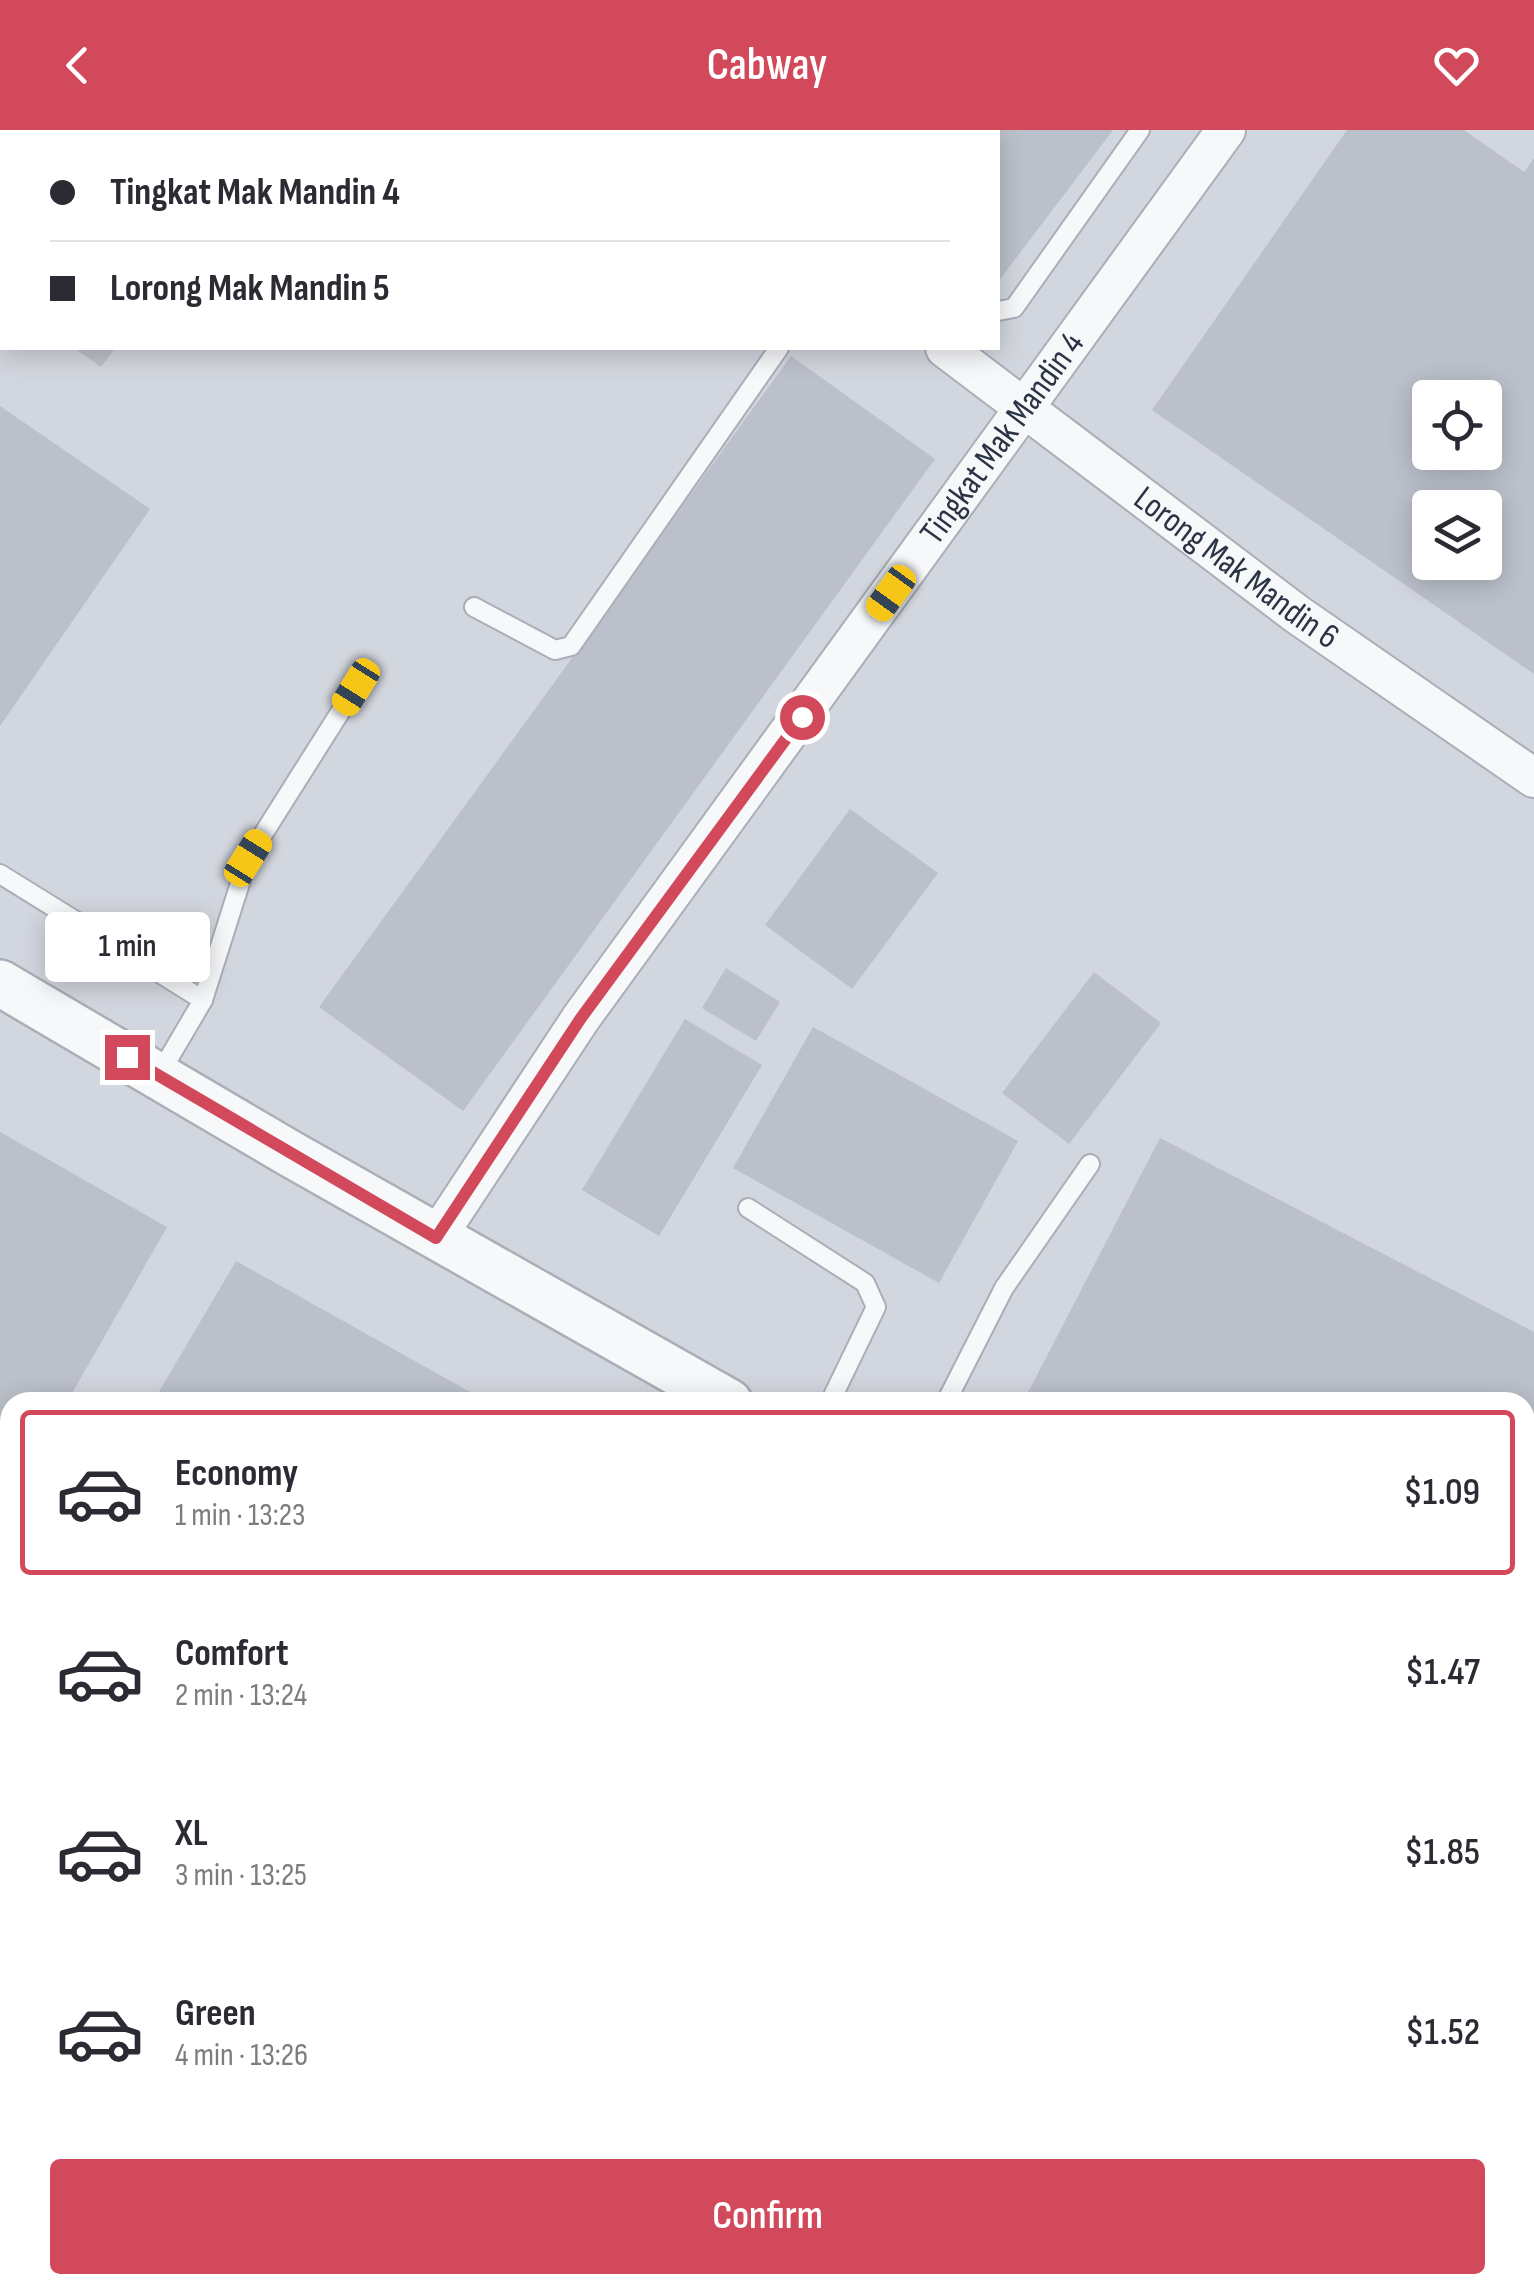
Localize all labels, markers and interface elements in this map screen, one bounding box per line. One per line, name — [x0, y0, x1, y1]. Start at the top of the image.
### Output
icon: back — [50, 38, 105, 93]
text: Cabway — [707, 38, 827, 93]
icon: heart — [1429, 38, 1484, 93]
text: Tingkat Mak Mandin 4 — [110, 170, 400, 215]
text: Lorong Mak Mandin 5 — [110, 266, 390, 311]
street label: Tingkat Mak Mandin 4 — [911, 324, 1093, 553]
map controls — [1412, 380, 1502, 580]
button: locate — [1412, 380, 1502, 470]
street label: Lorong Mak Mandin 6 — [1125, 477, 1347, 658]
button: layers — [1412, 490, 1502, 580]
car — [861, 560, 921, 626]
car — [327, 654, 385, 720]
route start — [780, 695, 825, 740]
car — [219, 825, 277, 891]
callout: 1 min — [44, 912, 210, 982]
text: 1 min — [98, 927, 157, 966]
route end — [105, 1035, 150, 1080]
icon: car — [55, 1448, 145, 1538]
text: Economy — [175, 1451, 298, 1496]
text: $1.09 — [1403, 1470, 1480, 1515]
text: 1 min · 13:23 — [175, 1496, 305, 1535]
icon: car — [55, 1628, 145, 1718]
text: Comfort — [175, 1631, 289, 1676]
text: $1.47 — [1405, 1650, 1480, 1695]
text: 2 min · 13:24 — [175, 1676, 307, 1715]
icon: car — [55, 1808, 145, 1898]
text: XL — [175, 1811, 208, 1856]
text: $1.85 — [1404, 1830, 1480, 1875]
text: 3 min · 13:25 — [175, 1856, 307, 1895]
icon: car — [55, 1988, 145, 2078]
text: Green — [175, 1991, 256, 2036]
text: $1.52 — [1405, 2010, 1480, 2055]
text: 4 min · 13:26 — [175, 2036, 308, 2075]
button: Confirm — [50, 2159, 1485, 2274]

